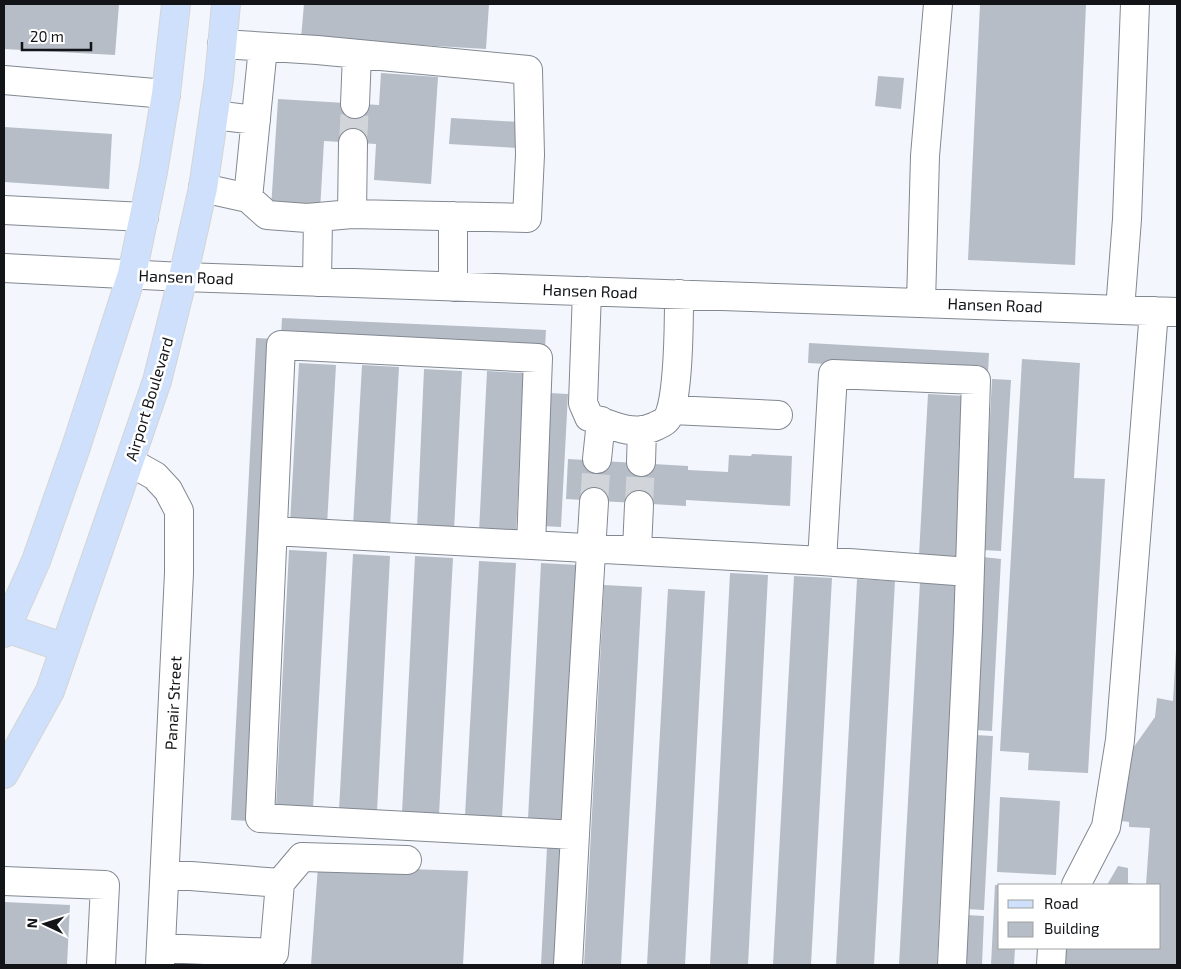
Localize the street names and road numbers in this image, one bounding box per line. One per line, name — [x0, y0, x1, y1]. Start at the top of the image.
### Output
street label: Hansen Road — [138, 265, 234, 288]
street label: Hansen Road — [542, 279, 638, 302]
street label: Hansen Road — [947, 293, 1043, 316]
street label: Airport Boulevard — [121, 334, 176, 463]
street label: Panair Street — [161, 655, 184, 751]

